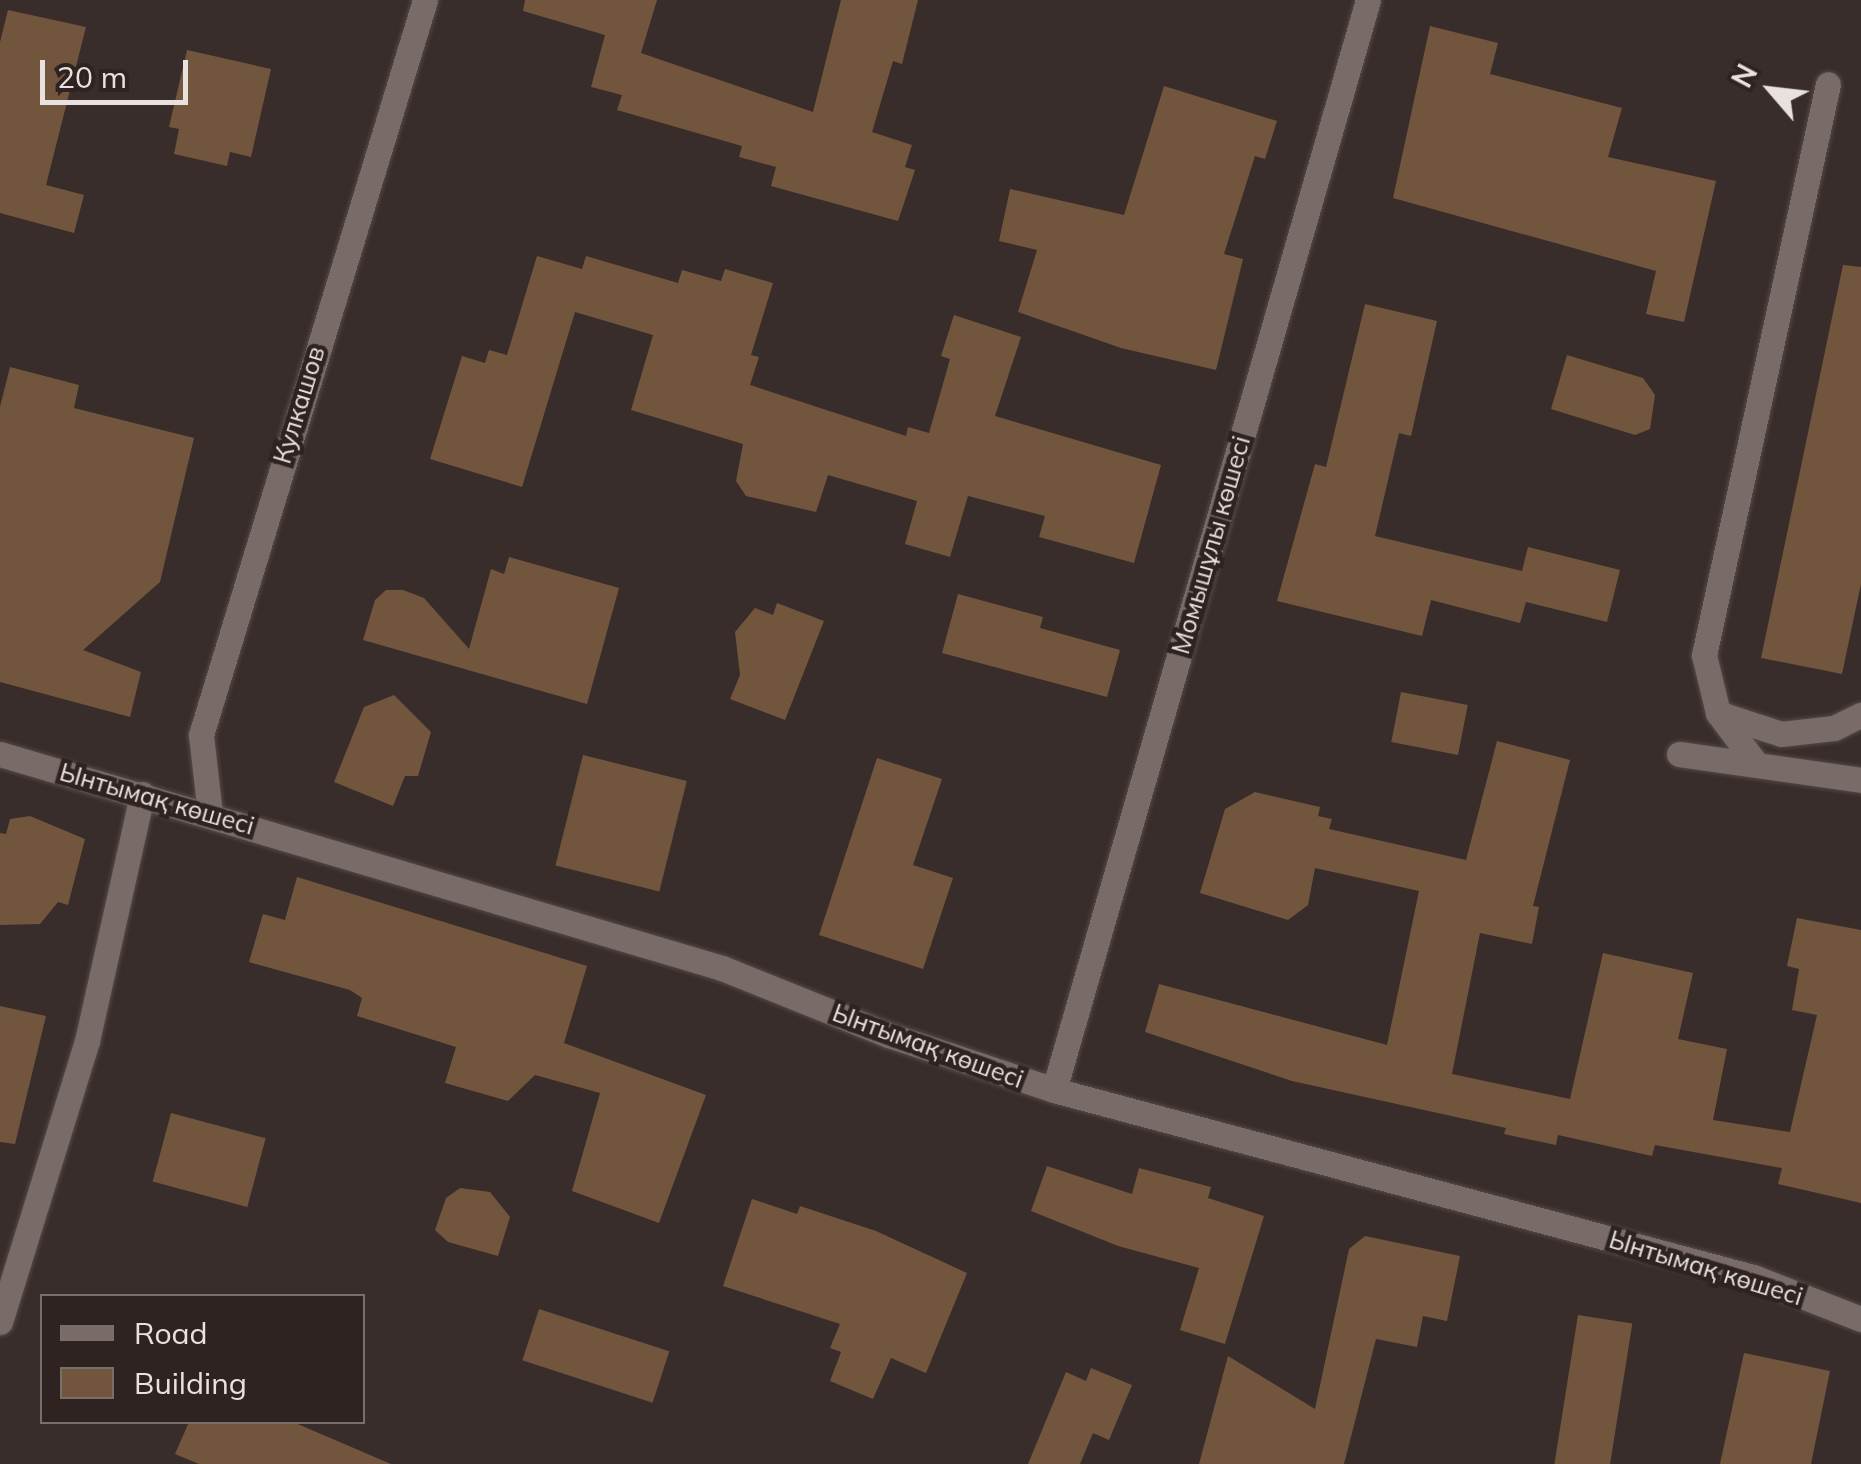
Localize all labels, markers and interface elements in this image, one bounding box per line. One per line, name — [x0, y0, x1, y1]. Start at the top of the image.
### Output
scale bar — [45, 40, 192, 102]
north arrow — [1721, 40, 1821, 140]
text: 20 m — [57, 58, 127, 96]
text: N — [1724, 58, 1764, 93]
street label: Кулкашов — [267, 343, 331, 467]
street label: Момышұлы көшесі — [1166, 433, 1256, 657]
street label: Ынтымақ көшесі — [56, 757, 258, 841]
street label: Ынтымақ көшесі — [828, 998, 1028, 1094]
street label: Ынтымақ көшесі — [1606, 1224, 1806, 1312]
legend — [40, 1294, 365, 1424]
text: Road — [134, 1314, 208, 1352]
text: Building — [134, 1364, 247, 1402]

